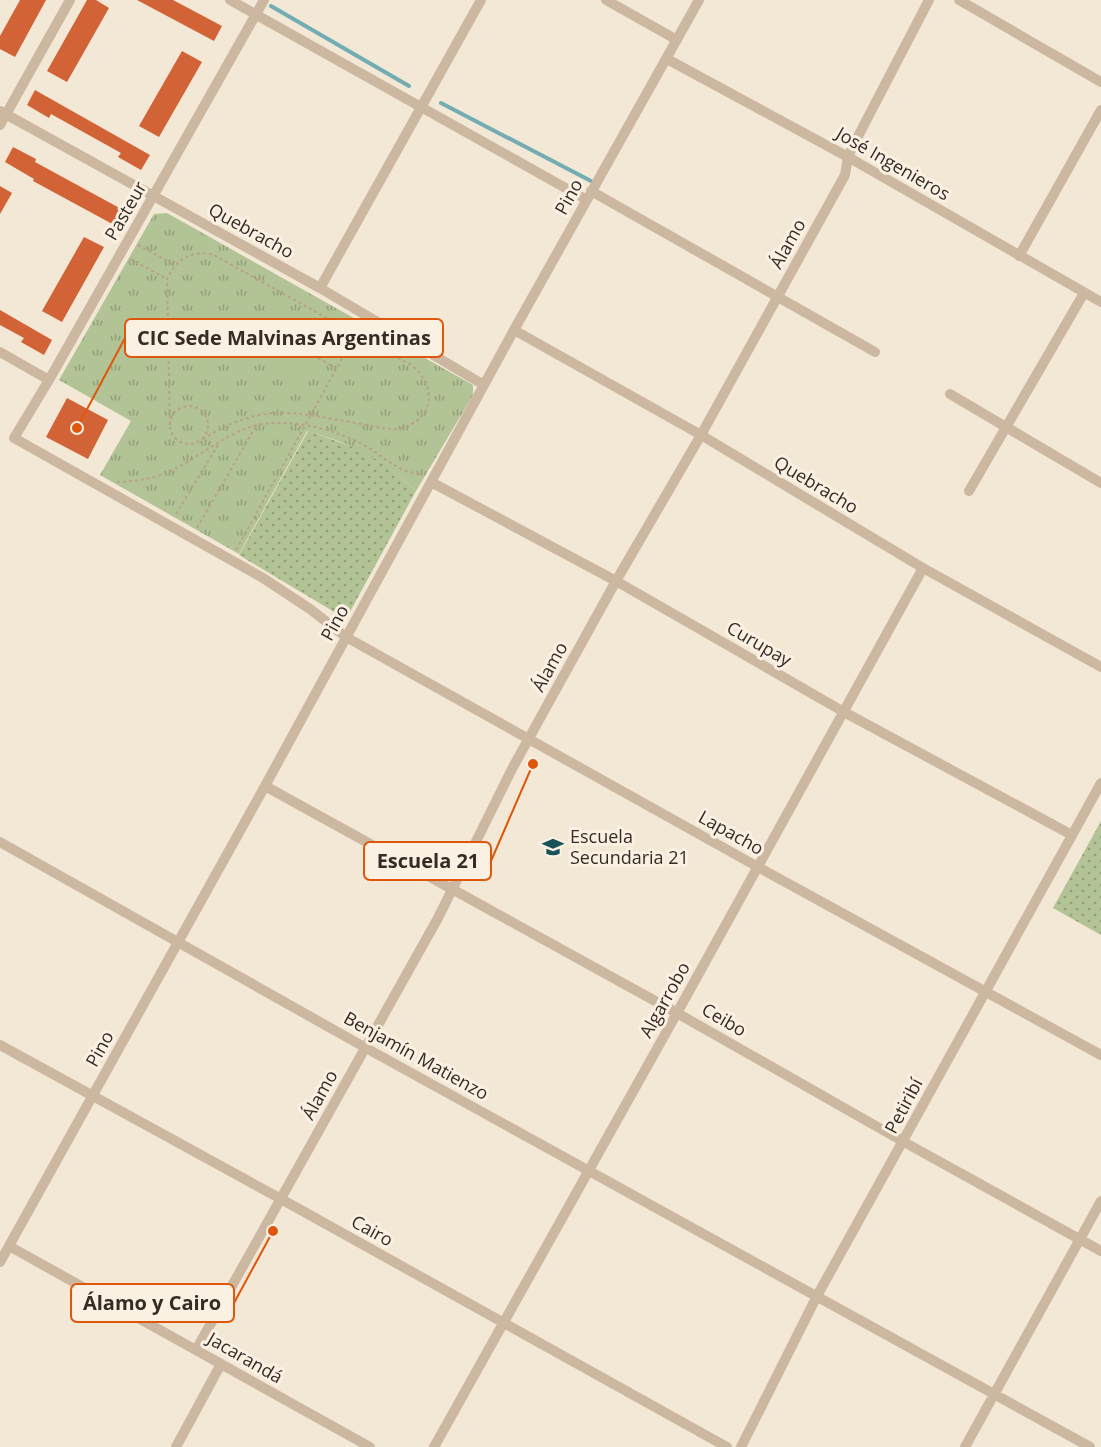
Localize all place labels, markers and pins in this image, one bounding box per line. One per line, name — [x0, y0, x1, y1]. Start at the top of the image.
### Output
callout: CIC Sede Malvinas Argentinas — [125, 319, 443, 357]
place label: Escuela Secundaria 21 — [570, 824, 689, 869]
school or university icon: Escuela Secundaria 21 — [541, 835, 565, 859]
callout: Escuela 21 — [364, 842, 491, 880]
callout: Álamo y Cairo — [71, 1284, 234, 1322]

